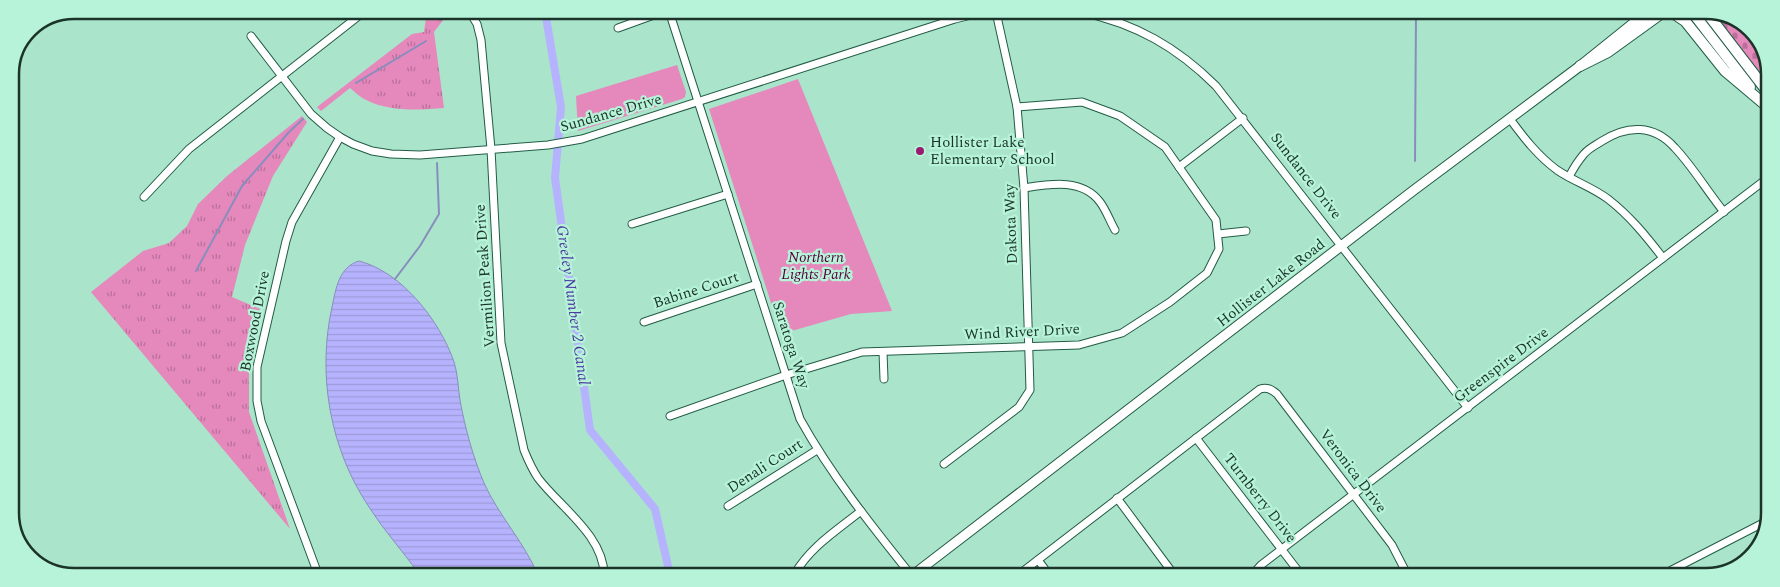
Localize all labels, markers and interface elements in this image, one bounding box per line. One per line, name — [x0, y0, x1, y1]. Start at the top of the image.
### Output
street label: Sundance Drive — [558, 88, 664, 138]
street label: Sundance Drive — [1265, 128, 1347, 224]
place label: Hollister Lake Elementary School — [930, 131, 1055, 171]
marker: Hollister Lake Elementary School — [914, 145, 926, 157]
street label: Dakota Way — [998, 183, 1024, 265]
street label: Vermilion Peak Drive — [469, 204, 501, 348]
water label: Greeley Number 2 Canal — [550, 224, 596, 386]
street label: Hollister Lake Road — [1212, 233, 1330, 333]
park label: Northern Lights Park — [781, 246, 851, 286]
street label: Babine Court — [650, 265, 742, 315]
street label: Boxwood Drive — [234, 269, 276, 373]
street label: Saratoga Way — [766, 298, 816, 392]
street label: Wind River Drive — [964, 317, 1080, 347]
street label: Greenspire Drive — [1449, 321, 1553, 409]
street label: Veronica Drive — [1314, 424, 1392, 518]
street label: Denali Court — [723, 433, 807, 499]
street label: Turnberry Drive — [1218, 448, 1302, 548]

